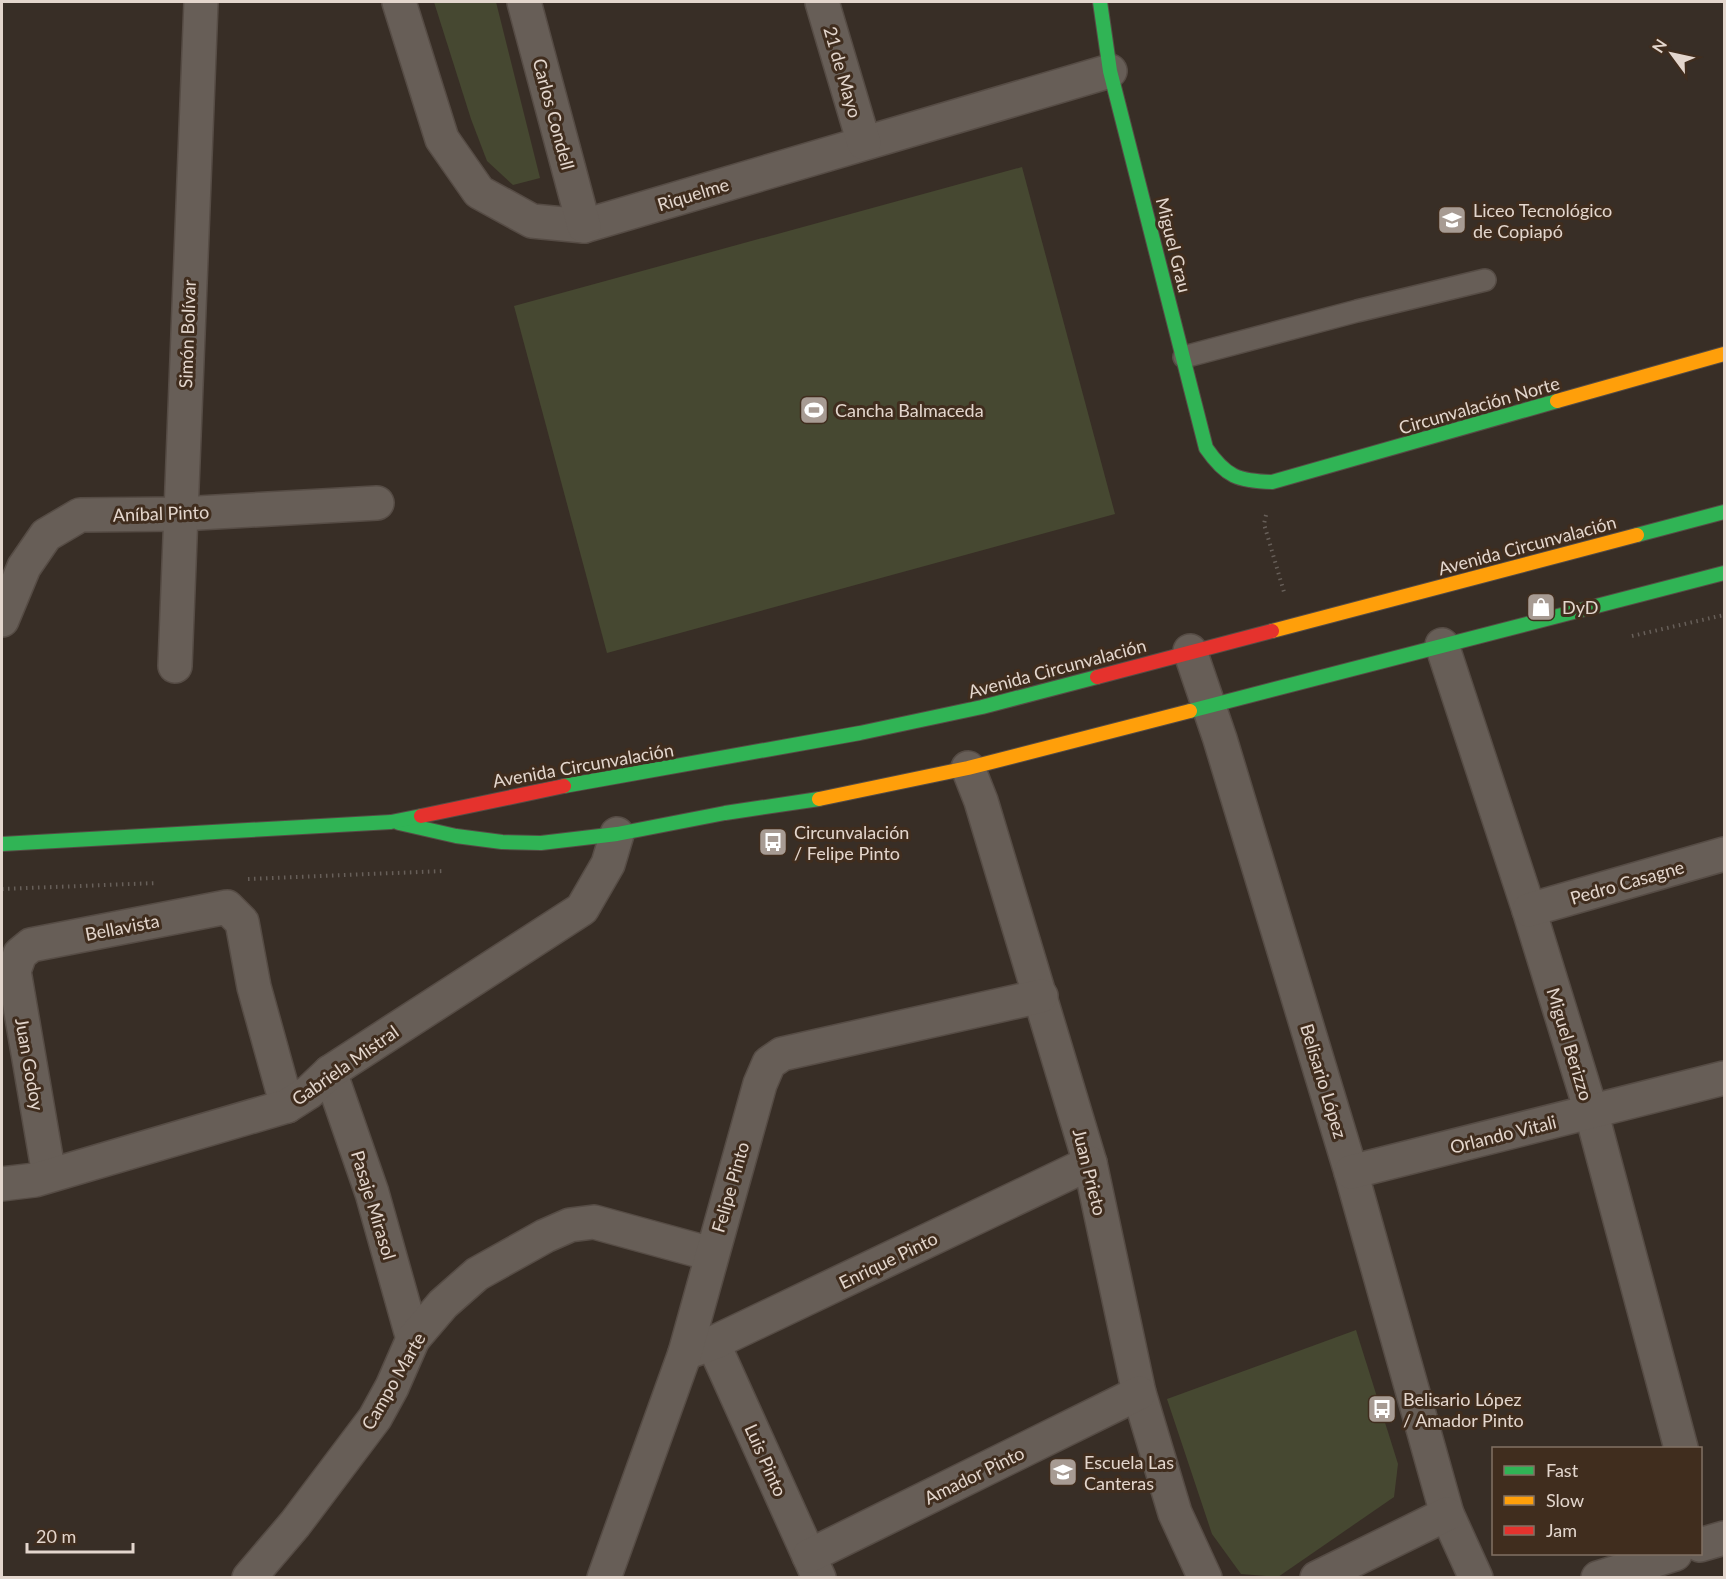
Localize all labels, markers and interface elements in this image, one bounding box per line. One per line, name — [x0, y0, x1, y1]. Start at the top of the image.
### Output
street label: 21 de Mayo — [819, 24, 867, 120]
north arrow — [1642, 24, 1702, 84]
text: N — [1648, 35, 1670, 56]
street label: Carlos Condell — [529, 56, 579, 172]
street label: Riquelme — [655, 173, 731, 215]
street label: Miguel Grau — [1152, 195, 1196, 295]
place label: Liceo Tecnológico de Copiapó — [1473, 199, 1612, 242]
school or university icon: Liceo Tecnológico de Copiapó — [1436, 204, 1468, 236]
street label: Simón Bolívar — [174, 279, 200, 389]
street label: Circunvalación Norte — [1396, 372, 1562, 438]
sports icon: Cancha Balmaceda — [798, 394, 830, 426]
place label: Cancha Balmaceda — [835, 399, 984, 421]
street label: Aníbal Pinto — [112, 500, 210, 526]
street label: Avenida Circunvalación — [1436, 511, 1618, 579]
shop icon: DyD — [1525, 591, 1557, 623]
place label: DyD — [1562, 596, 1598, 618]
street label: Avenida Circunvalación — [966, 634, 1148, 702]
street label: Avenida Circunvalación — [491, 738, 675, 792]
place label: Circunvalación / Felipe Pinto — [794, 821, 909, 864]
bus stop icon: Circunvalación / Felipe Pinto — [757, 826, 789, 858]
street label: Pedro Casagne — [1567, 855, 1687, 909]
street label: Bellavista — [83, 909, 161, 945]
street label: Miguel Berizzo — [1542, 985, 1598, 1103]
street label: Juan Godoy — [11, 1016, 49, 1113]
street label: Gabriela Mistral — [287, 1020, 403, 1110]
street label: Belisario López — [1296, 1021, 1352, 1141]
street label: Orlando Vitali — [1448, 1110, 1558, 1158]
street label: Juan Prieto — [1069, 1126, 1111, 1218]
street label: Felipe Pinto — [707, 1139, 753, 1235]
street label: Pasaje Mirasol — [347, 1148, 401, 1262]
street label: Enrique Pinto — [835, 1227, 941, 1293]
street label: Campo Marte — [356, 1328, 430, 1434]
place label: Belisario López / Amador Pinto — [1403, 1388, 1524, 1431]
bus stop icon: Belisario López / Amador Pinto — [1366, 1393, 1398, 1425]
street label: Luis Pinto — [740, 1420, 792, 1500]
street label: Amador Pinto — [920, 1441, 1028, 1509]
legend — [1492, 1447, 1702, 1555]
place label: Escuela Las Canteras — [1084, 1451, 1174, 1494]
school or university icon: Escuela Las Canteras — [1047, 1456, 1079, 1488]
text: Fast — [1546, 1459, 1579, 1481]
text: Slow — [1546, 1489, 1584, 1511]
scale bar — [27, 1516, 134, 1554]
text: Jam — [1546, 1519, 1577, 1541]
text: 20 m — [36, 1525, 76, 1547]

